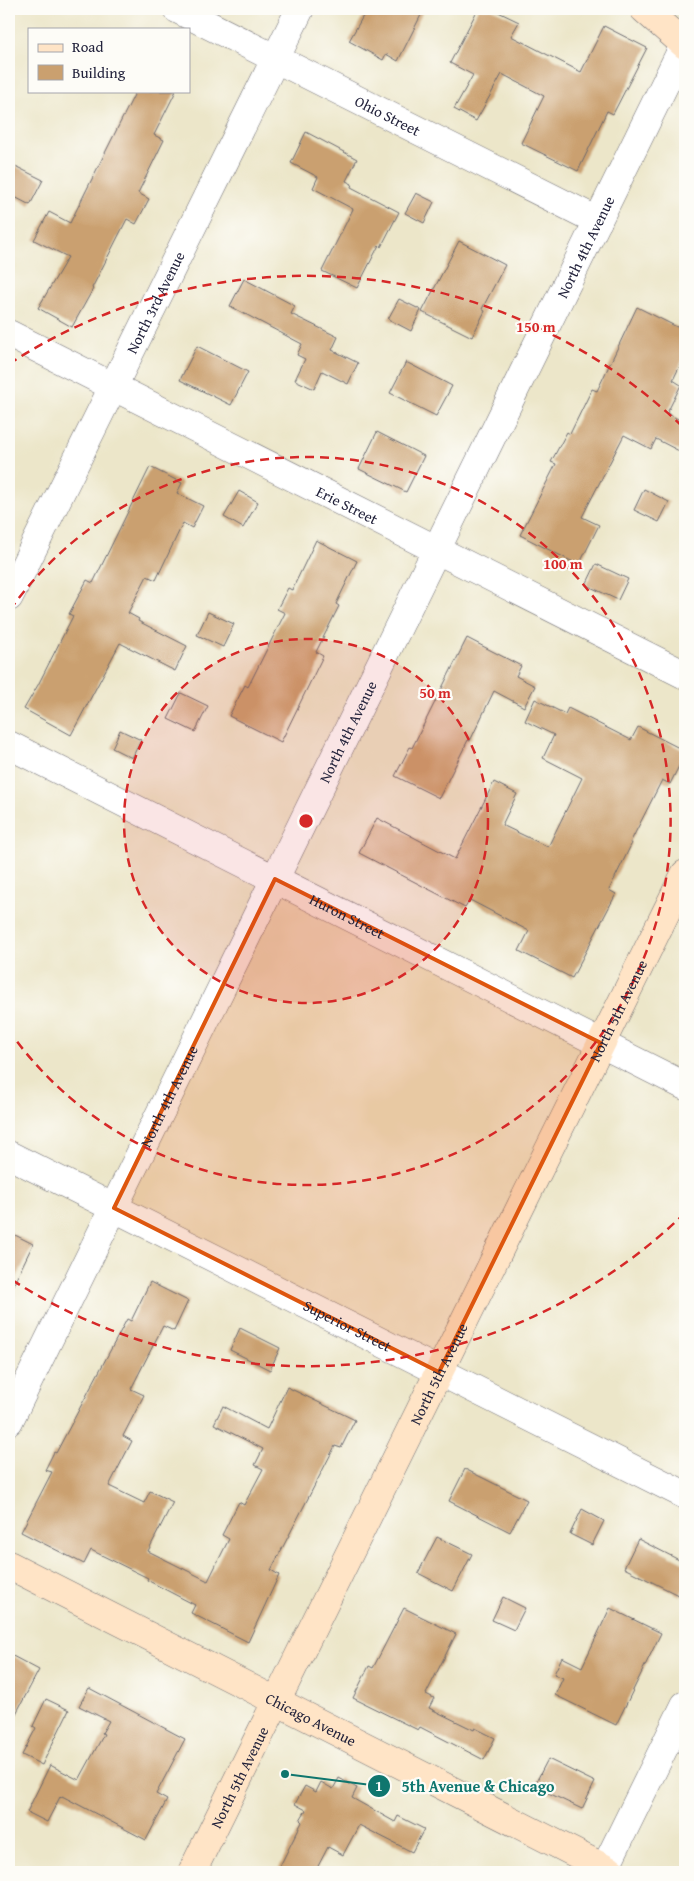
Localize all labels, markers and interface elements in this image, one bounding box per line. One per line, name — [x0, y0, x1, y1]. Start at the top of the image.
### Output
legend — [28, 28, 190, 92]
text: Road — [72, 36, 103, 57]
text: Building — [72, 62, 126, 83]
street label: Ohio Street — [351, 90, 425, 141]
street label: North 4th Avenue — [551, 192, 619, 301]
street label: North 3rd Avenue — [121, 248, 189, 357]
text: 150 m — [516, 316, 556, 337]
street label: Erie Street — [313, 480, 382, 529]
text: 100 m — [543, 553, 583, 574]
street label: North 4th Avenue — [313, 677, 381, 786]
text: 50 m — [419, 682, 451, 703]
centre of rings — [297, 812, 315, 830]
street label: Huron Street — [306, 888, 389, 944]
street label: North 5th Avenue — [584, 956, 652, 1065]
street label: North 4th Avenue — [135, 1041, 202, 1151]
street label: Superior Street — [300, 1294, 396, 1357]
street label: North 5th Avenue — [404, 1319, 472, 1428]
street label: Chicago Avenue — [262, 1687, 360, 1751]
street label: North 5th Avenue — [205, 1722, 273, 1831]
callout: 5th Avenue & Chicago — [366, 1771, 564, 1802]
text: 5th Avenue & Chicago — [401, 1774, 555, 1798]
text: 1 — [375, 1775, 383, 1796]

